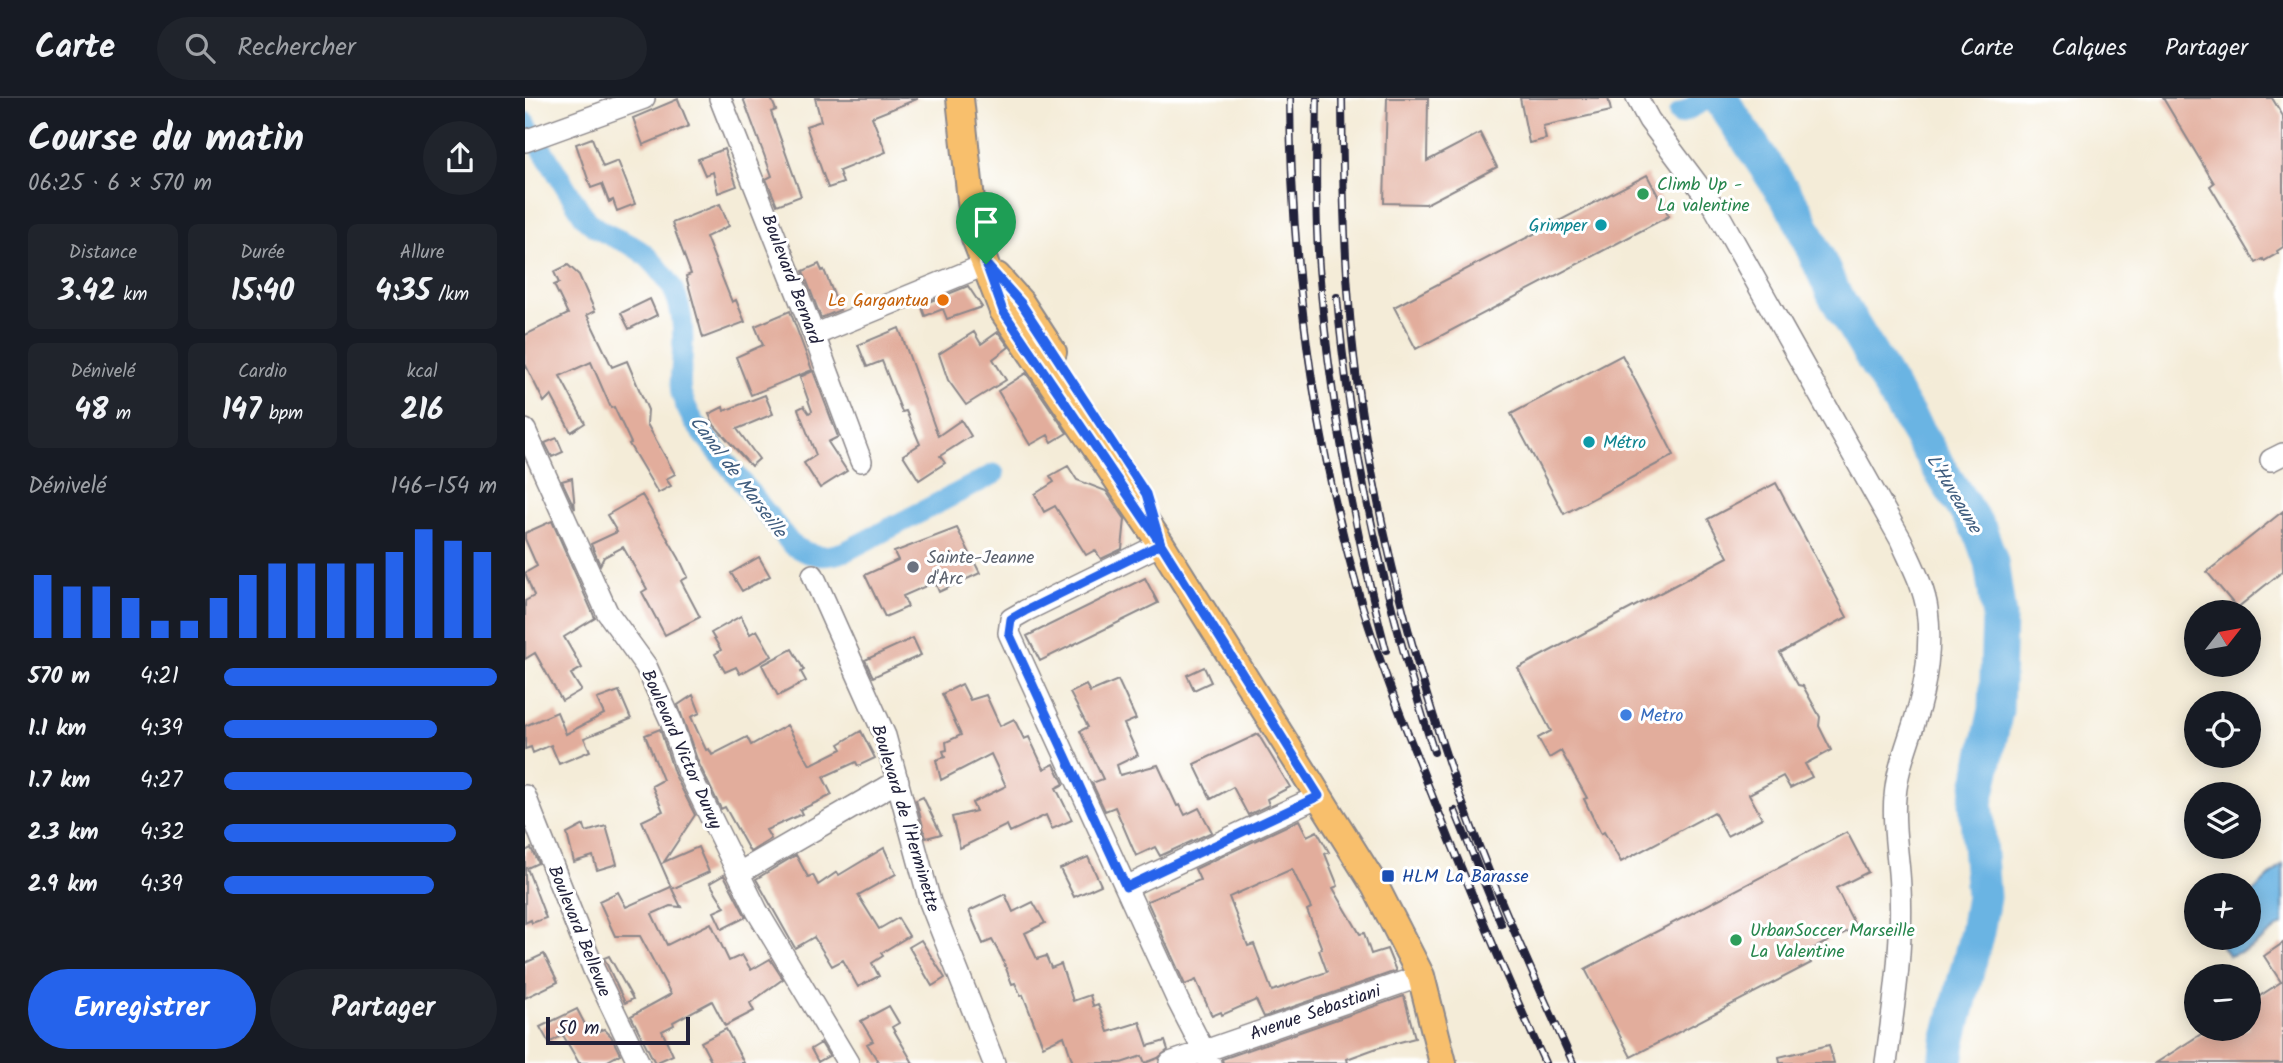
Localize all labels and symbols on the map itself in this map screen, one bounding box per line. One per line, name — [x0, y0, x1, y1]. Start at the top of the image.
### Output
place label: Climb Up - La valentine — [1657, 171, 1750, 221]
marker: Climb Up - La valentine — [1635, 186, 1651, 202]
pin — [956, 192, 1016, 264]
street label: Boulevard Bernard — [752, 210, 829, 350]
place label: Grimper — [1529, 212, 1588, 241]
marker: Grimper — [1593, 217, 1609, 233]
place label: Le Gargantua — [828, 287, 929, 316]
marker: Le Gargantua — [935, 292, 951, 308]
water label: Canal de Marseille — [681, 410, 795, 547]
place label: Métro — [1603, 429, 1646, 458]
marker: Métro — [1581, 434, 1597, 450]
water label: L'Huveaune — [1918, 448, 1990, 542]
place label: Sainte-Jeanne d'Arc — [927, 544, 1034, 594]
marker: Sainte-Jeanne d'Arc — [905, 559, 921, 575]
north arrow — [2184, 600, 2261, 677]
street label: Boulevard Victor Duruy — [632, 665, 729, 835]
place label: Metro — [1640, 702, 1683, 731]
marker: Metro — [1618, 707, 1634, 723]
street label: Boulevard de l'Herminette — [862, 721, 947, 916]
street label: Boulevard Bellevue — [539, 861, 618, 1002]
place label: HLM La Barasse — [1402, 863, 1529, 892]
marker: HLM La Barasse — [1380, 868, 1396, 884]
place label: UrbanSoccer Marseille La Valentine — [1750, 917, 1915, 967]
marker: UrbanSoccer Marseille La Valentine — [1728, 932, 1744, 948]
street label: Avenue Sebastiani — [1246, 977, 1386, 1049]
scale bar — [546, 1014, 689, 1046]

